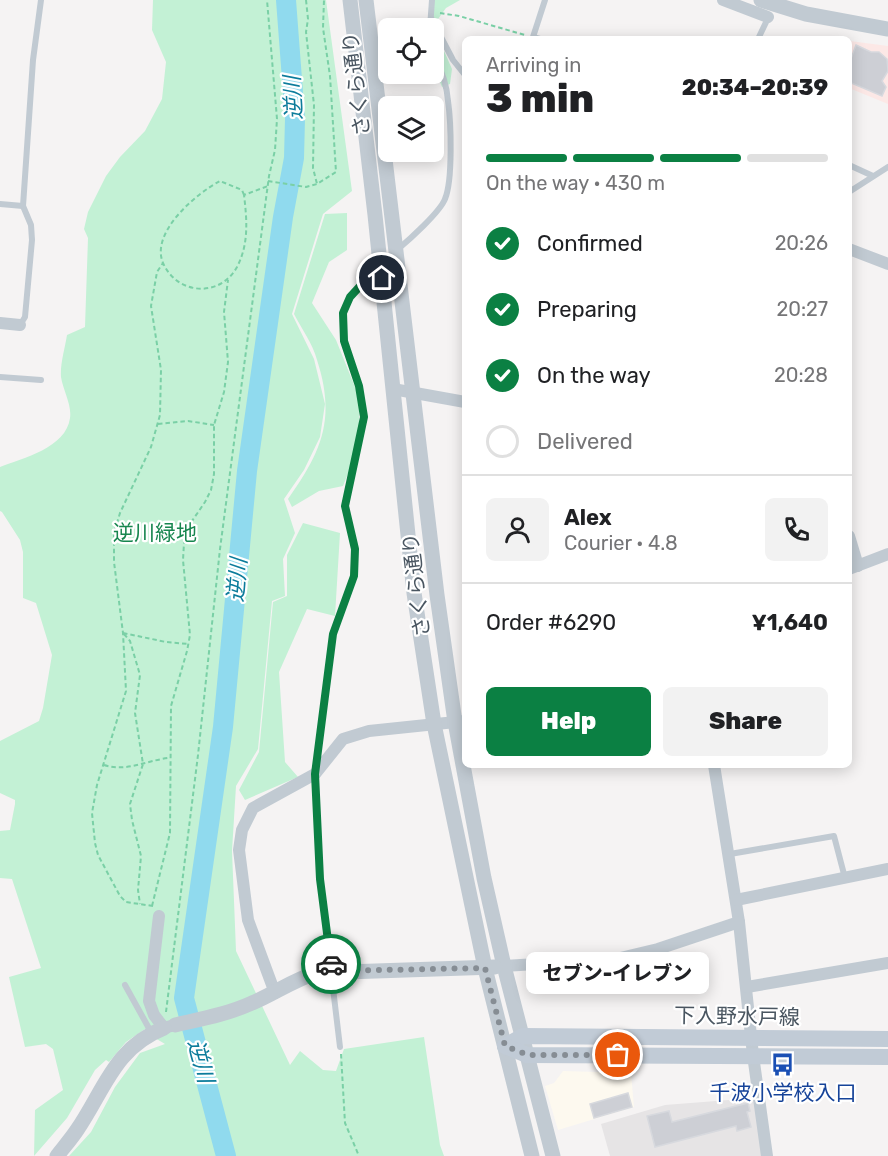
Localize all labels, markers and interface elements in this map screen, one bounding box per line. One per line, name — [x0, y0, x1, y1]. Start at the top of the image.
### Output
map controls — [378, 18, 444, 162]
button: locate — [378, 18, 444, 84]
street label: さくら通り — [337, 30, 375, 138]
text: Arriving in — [486, 53, 581, 77]
water label: 逆川 — [278, 73, 308, 121]
text: 20:34–20:39 — [682, 74, 828, 101]
text: 3 min — [486, 76, 594, 122]
button: layers — [378, 96, 444, 162]
text: On the way · 430 m — [486, 171, 665, 195]
icon: check — [486, 227, 519, 260]
text: Confirmed — [537, 230, 643, 257]
text: 20:26 — [775, 231, 828, 255]
pin — [356, 252, 407, 303]
icon: home — [365, 261, 398, 294]
icon: check — [486, 293, 519, 326]
text: Preparing — [537, 296, 637, 323]
text: 20:27 — [776, 297, 828, 321]
icon: check — [486, 359, 519, 392]
text: On the way — [537, 362, 651, 389]
text: 20:28 — [774, 363, 828, 387]
text: Delivered — [537, 428, 633, 455]
button: person — [486, 498, 549, 561]
button: phone — [765, 498, 828, 561]
text: Alex — [564, 504, 612, 531]
park label: 逆川緑地 — [113, 520, 197, 545]
street label: さくら通り — [397, 531, 435, 639]
text: Courier · 4.8 — [564, 531, 678, 555]
water label: 逆川 — [222, 555, 253, 603]
text: Order #6290 — [486, 609, 616, 636]
text: ¥1,640 — [752, 609, 828, 636]
button: Help — [486, 687, 651, 756]
button: Share — [663, 687, 828, 756]
courier — [301, 934, 361, 994]
icon: car — [315, 948, 348, 981]
callout: セブン-イレブン — [526, 953, 710, 995]
text: セブン-イレブン — [543, 961, 692, 985]
street label: 下入野水戸線 — [674, 1002, 800, 1030]
pin — [592, 1029, 643, 1080]
water label: 逆川 — [182, 1036, 220, 1088]
icon: bag — [601, 1038, 634, 1071]
bus stop icon: 千波小学校入口 — [770, 1051, 796, 1077]
place label: 千波小学校入口 — [710, 1080, 857, 1105]

